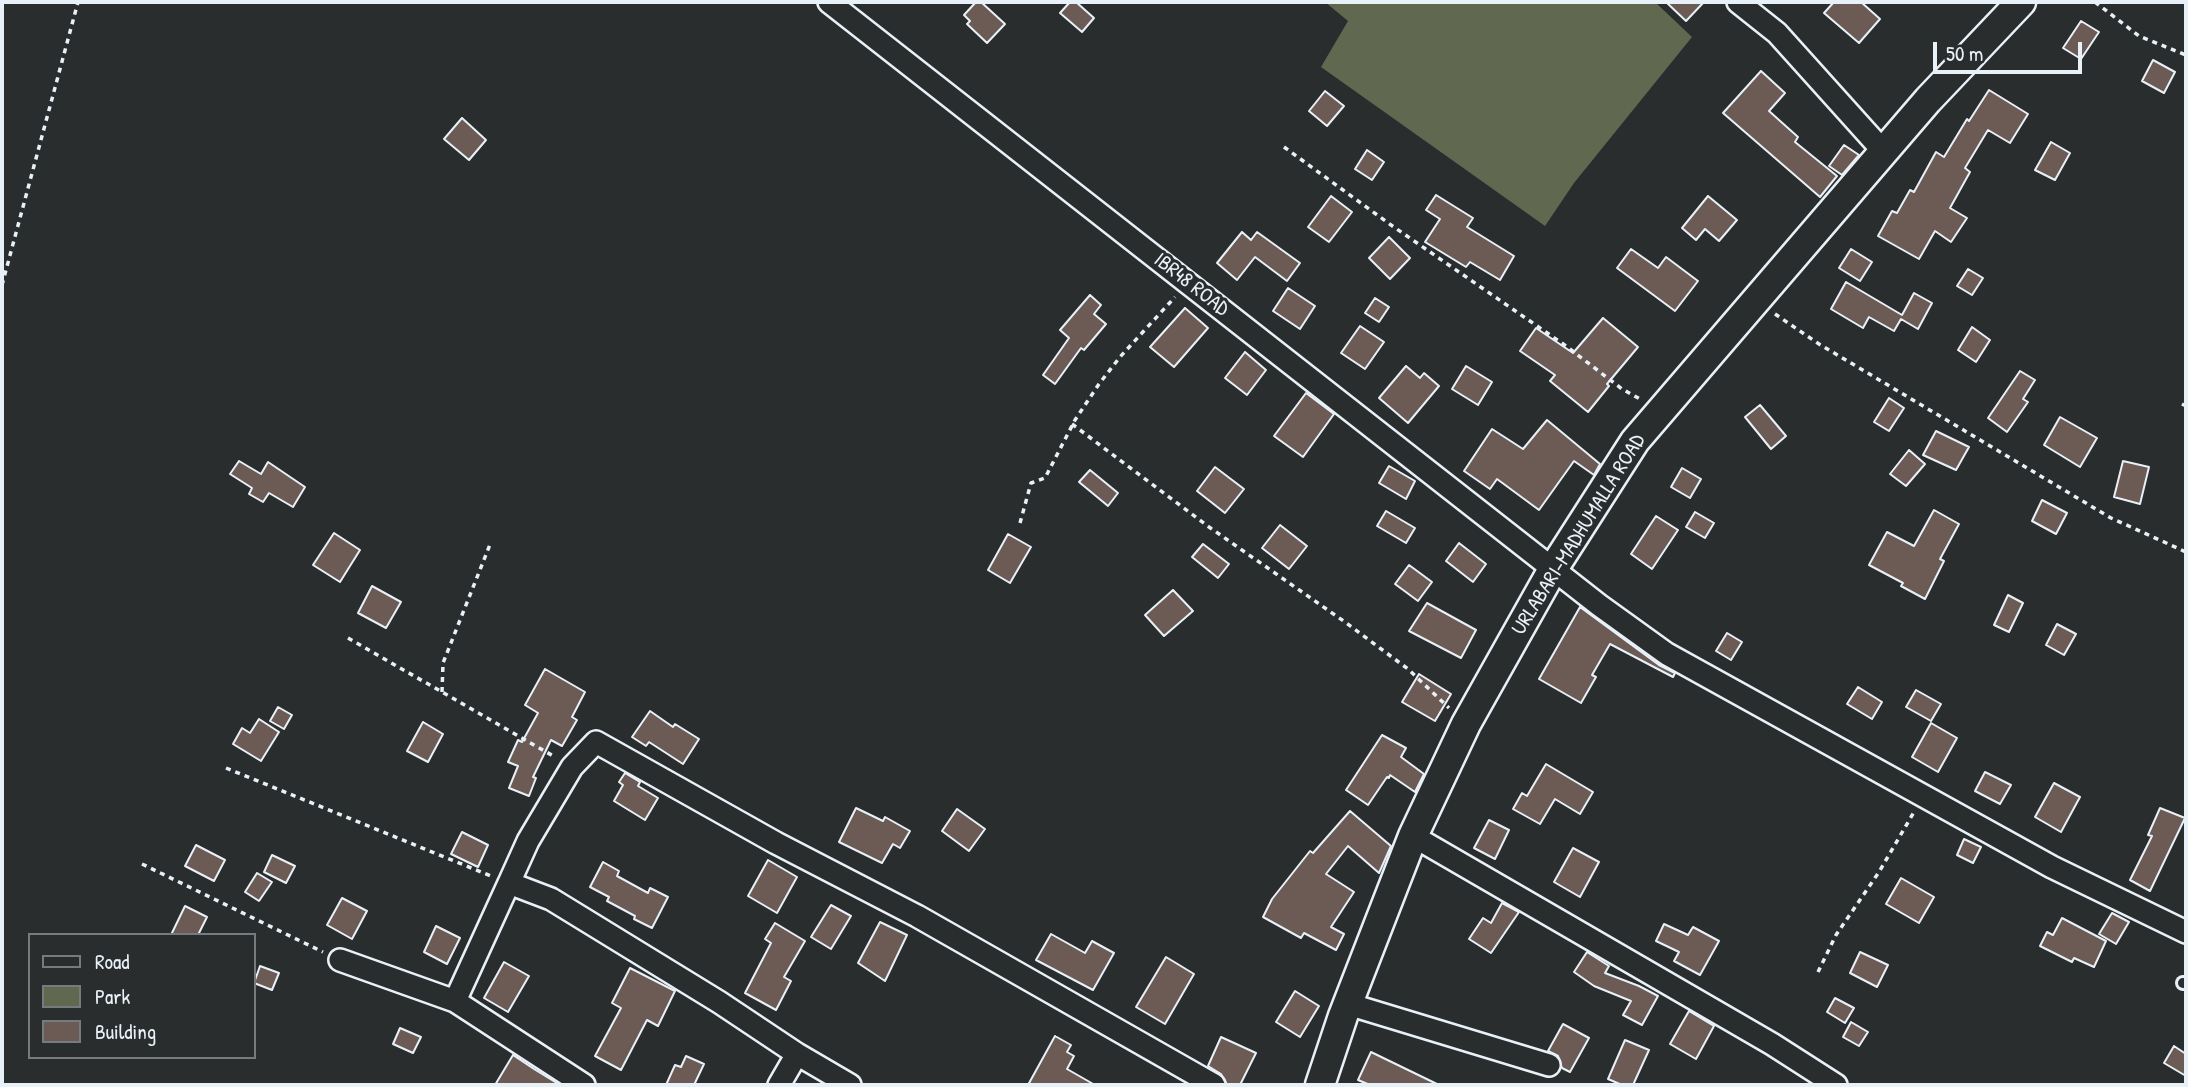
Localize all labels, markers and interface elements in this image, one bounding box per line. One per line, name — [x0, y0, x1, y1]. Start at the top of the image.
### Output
scale bar — [1936, 28, 2085, 72]
text: 50 m — [1946, 39, 1983, 68]
street label: IBR48 ROAD — [1148, 248, 1234, 322]
street label: URLABARI-MADHUMALLA ROAD — [1507, 430, 1651, 640]
legend — [28, 933, 256, 1059]
text: Road — [95, 947, 129, 976]
text: Park — [95, 982, 130, 1011]
text: Building — [95, 1017, 156, 1046]

